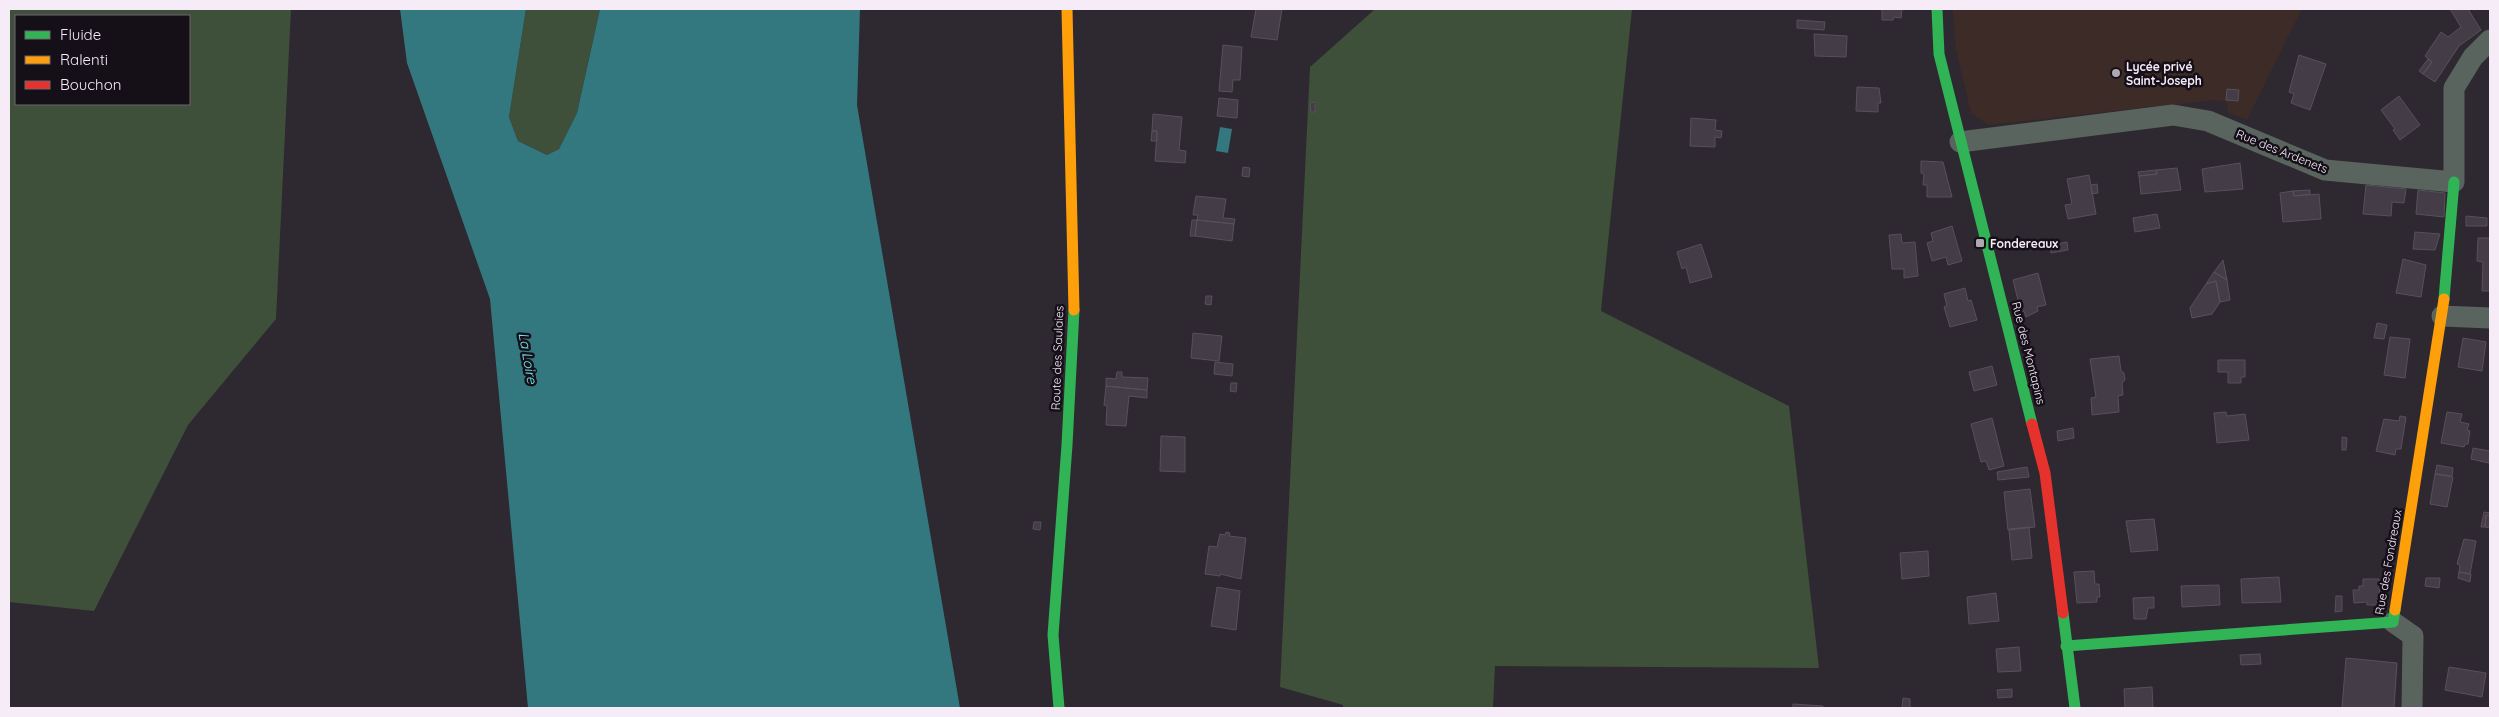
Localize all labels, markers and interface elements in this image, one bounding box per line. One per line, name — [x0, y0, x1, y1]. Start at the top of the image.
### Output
legend — [15, 15, 190, 105]
text: Fluide — [60, 25, 101, 44]
text: Ralenti — [60, 50, 108, 69]
place label: Lycée privé Saint-Joseph — [2126, 59, 2202, 88]
marker: Lycée privé Saint-Joseph — [2110, 67, 2122, 79]
text: Bouchon — [60, 75, 121, 94]
street label: Rue des Ardenets — [2234, 126, 2330, 176]
place label: Fondereaux — [1990, 236, 2058, 251]
marker: Fondereaux — [1974, 237, 1986, 249]
street label: Rue des Montapins — [2009, 300, 2049, 406]
street label: Route des Saulaies — [1048, 305, 1066, 411]
water label: La Loire — [515, 331, 542, 386]
street label: Rue des Fondreaux — [2371, 508, 2405, 616]

